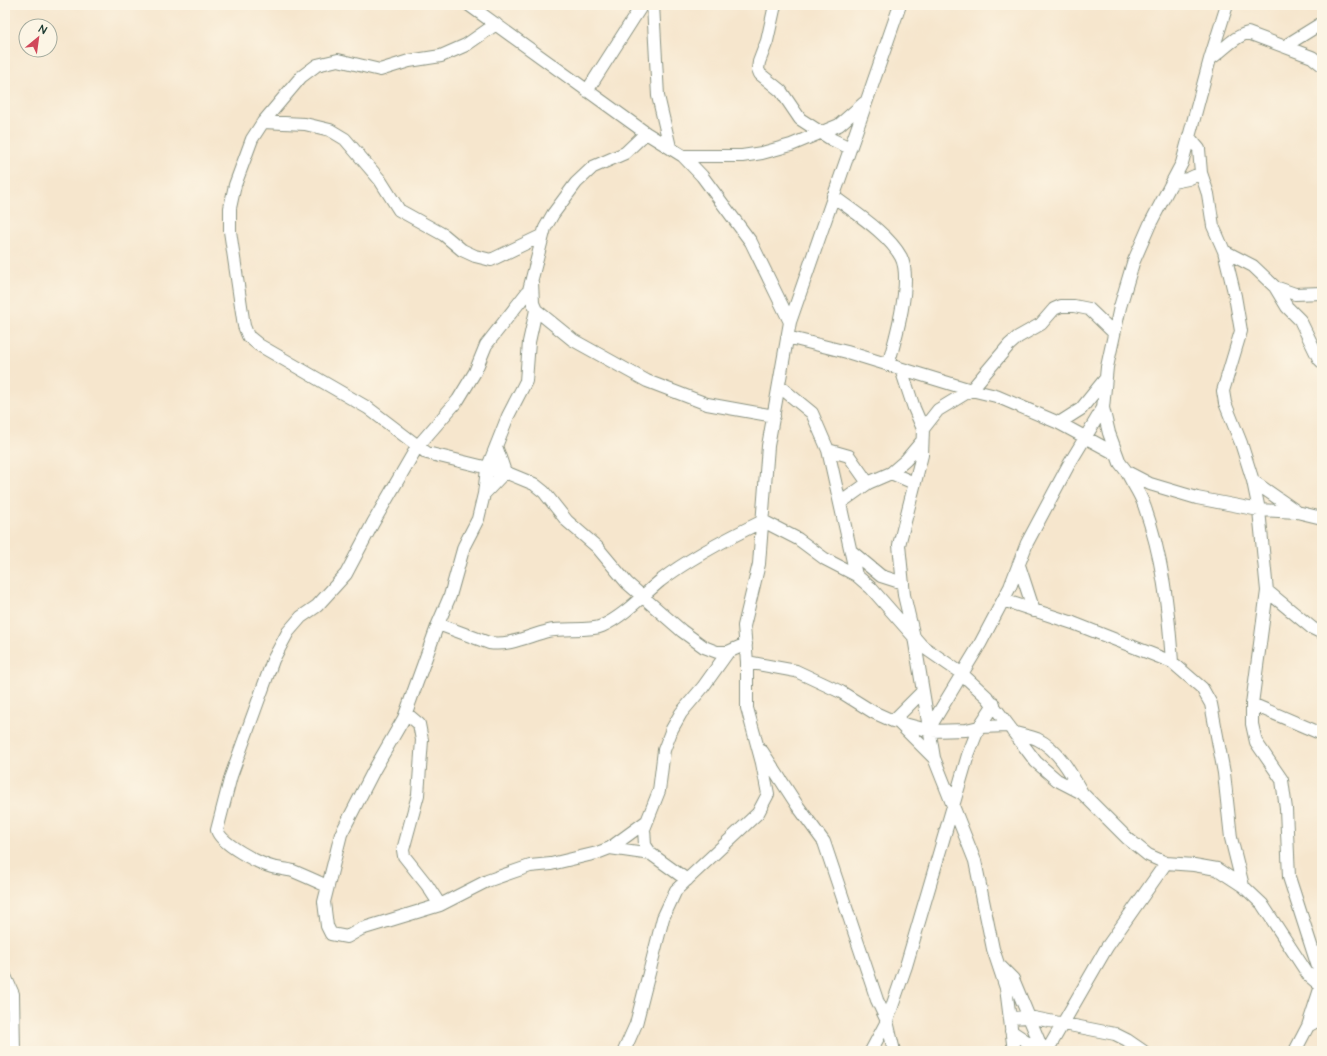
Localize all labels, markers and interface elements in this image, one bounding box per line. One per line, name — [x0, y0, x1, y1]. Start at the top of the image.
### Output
north arrow — [18, 18, 58, 58]
text: N — [36, 21, 49, 38]

